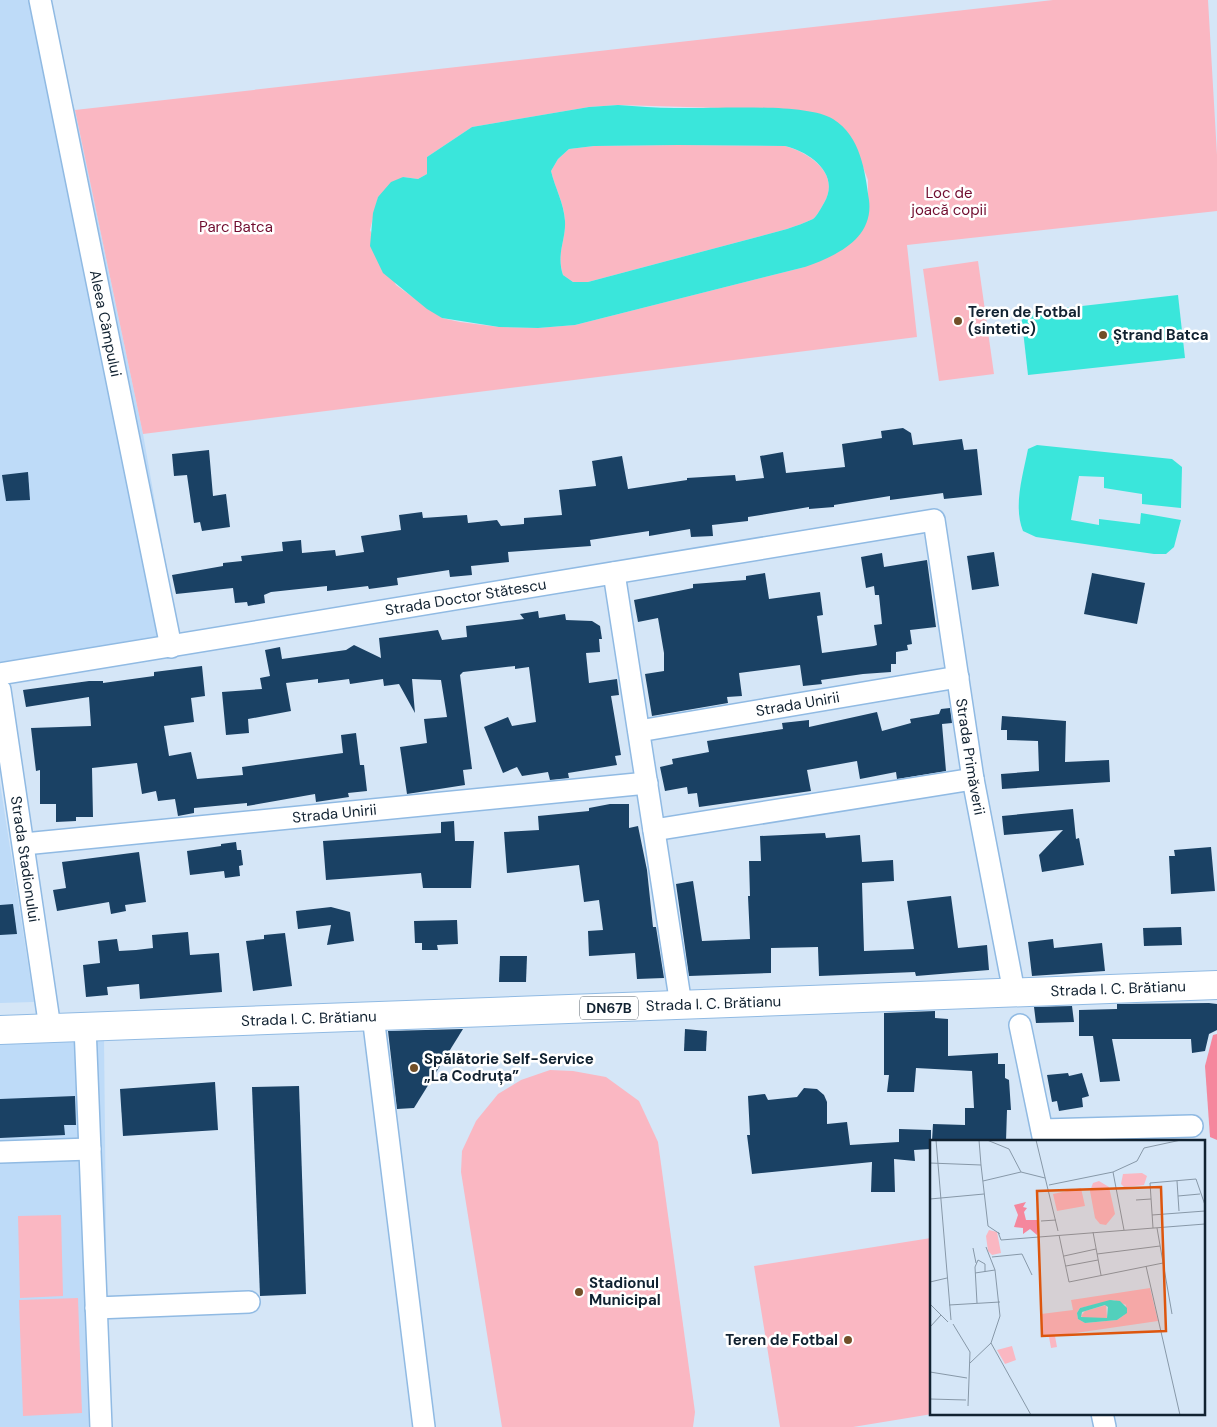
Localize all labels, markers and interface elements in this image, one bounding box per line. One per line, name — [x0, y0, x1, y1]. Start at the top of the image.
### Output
park label: Loc de joacă copii — [910, 183, 987, 220]
park label: Parc Batca — [199, 217, 273, 237]
street label: Aleea Câmpului — [85, 268, 126, 379]
place label: Teren de Fotbal (sintetic) — [968, 302, 1081, 339]
marker: Teren de Fotbal (sintetic) — [952, 315, 964, 327]
place label: Ștrand Batca — [1113, 325, 1209, 345]
marker: Ștrand Batca — [1097, 329, 1109, 341]
street label: Strada Doctor Stătescu — [384, 574, 548, 620]
street label: Strada Unirii — [754, 687, 841, 721]
street label: Strada Primăverii — [951, 697, 990, 817]
street label: Strada Stadionului — [6, 795, 44, 924]
street label: Strada Unirii — [291, 800, 378, 828]
street label: Strada I. C. Brătianu — [1050, 976, 1186, 1001]
street label: Strada I. C. Brătianu — [645, 991, 782, 1016]
road number: DN67B — [580, 996, 638, 1020]
street label: Strada I. C. Brătianu — [241, 1006, 377, 1031]
place label: Spălătorie Self-Service „La Codruța” — [424, 1049, 594, 1086]
marker: Spălătorie Self-Service „La Codruța” — [408, 1062, 420, 1074]
inset map — [930, 1140, 1204, 1414]
place label: Stadionul Municipal — [589, 1273, 661, 1310]
marker: Stadionul Municipal — [573, 1286, 585, 1298]
place label: Teren de Fotbal — [725, 1330, 838, 1350]
marker: Teren de Fotbal — [842, 1334, 854, 1346]

